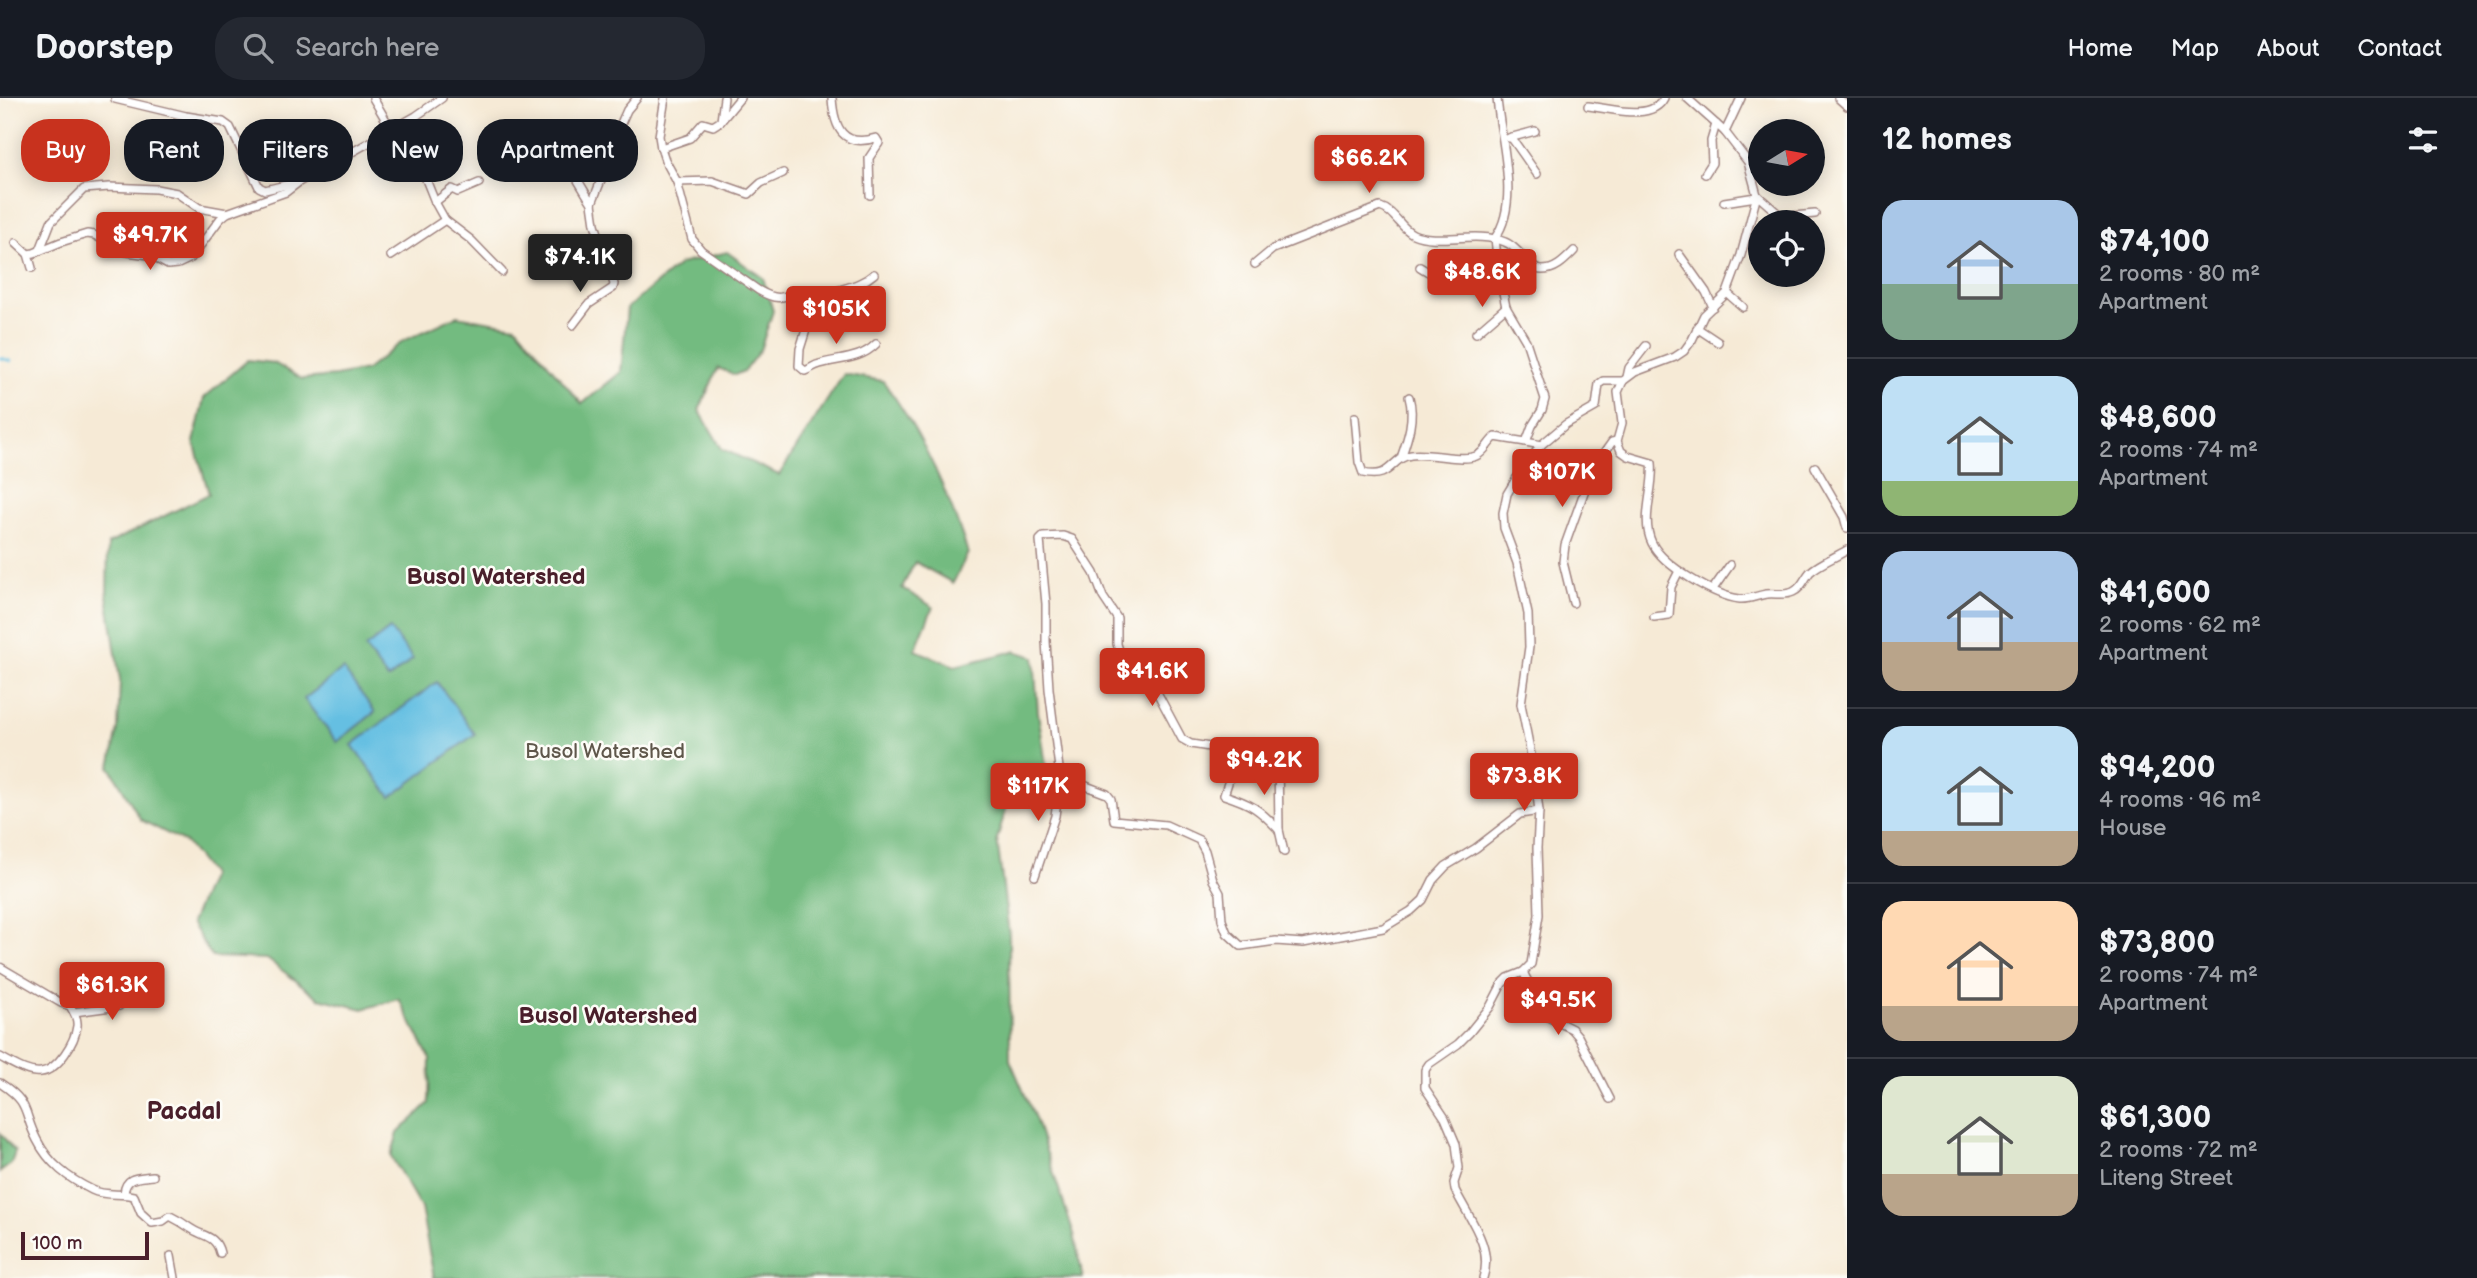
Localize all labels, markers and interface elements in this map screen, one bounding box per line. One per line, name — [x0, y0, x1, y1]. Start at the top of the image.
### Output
search box — [215, 17, 705, 80]
text: Doorstep — [35, 28, 173, 68]
icon: search — [239, 29, 277, 67]
text: Search here — [295, 33, 439, 64]
text: Home — [2068, 34, 2133, 63]
text: Map — [2171, 34, 2219, 63]
text: About — [2257, 34, 2319, 63]
text: Contact — [2357, 34, 2442, 63]
chip: Buy — [21, 119, 110, 182]
chip: Rent — [124, 119, 224, 182]
chip: Filters — [238, 119, 353, 182]
chip: New — [367, 119, 463, 182]
chip: Apartment — [477, 119, 638, 182]
north arrow — [1748, 119, 1825, 196]
map controls — [1748, 119, 1825, 287]
icon: filters — [2404, 121, 2442, 159]
text: 12 homes — [1882, 122, 2012, 158]
pin: $66.2K — [1312, 136, 1426, 195]
text: $66.2K — [1330, 144, 1408, 172]
button: locate — [1748, 210, 1825, 287]
pin: $49.7K — [93, 212, 207, 272]
text: $49.7K — [112, 221, 188, 249]
text: $74,100 — [2099, 224, 2210, 260]
icon: home — [1938, 228, 2022, 312]
pin: $74.1K — [523, 234, 637, 294]
text: $74.1K — [544, 243, 616, 271]
pin: $48.6K — [1425, 250, 1539, 309]
text: $48.6K — [1443, 258, 1521, 286]
text: 2 rooms · 80 m² — [2099, 260, 2260, 288]
pin: $105K — [787, 286, 885, 346]
text: Apartment — [2099, 288, 2208, 316]
text: $105K — [802, 295, 870, 323]
text: $48,600 — [2099, 400, 2217, 436]
icon: home — [1938, 404, 2022, 488]
text: 2 rooms · 74 m² — [2099, 436, 2258, 464]
pin: $107K — [1513, 450, 1611, 509]
text: $107K — [1528, 458, 1596, 486]
text: Apartment — [2099, 464, 2208, 492]
district label: Busol Watershed — [406, 563, 586, 591]
text: $41,600 — [2099, 575, 2211, 611]
icon: home — [1938, 579, 2022, 663]
text: 2 rooms · 62 m² — [2099, 611, 2261, 639]
text: Apartment — [2099, 639, 2208, 667]
pin: $41.6K — [1095, 648, 1209, 708]
text: $41.6K — [1116, 657, 1188, 685]
pin: $94.2K — [1207, 738, 1321, 797]
park label: Busol Watershed — [525, 739, 685, 764]
text: $94.2K — [1226, 746, 1302, 774]
text: $94,200 — [2099, 750, 2216, 786]
pin: $73.8K — [1467, 754, 1581, 813]
icon: home — [1938, 754, 2022, 838]
text: $73.8K — [1486, 762, 1562, 790]
pin: $117K — [989, 764, 1087, 823]
text: $117K — [1007, 772, 1069, 800]
text: 4 rooms · 96 m² — [2099, 786, 2261, 814]
text: House — [2099, 814, 2166, 842]
text: $73,800 — [2099, 925, 2215, 961]
icon: home — [1938, 929, 2022, 1013]
text: 2 rooms · 74 m² — [2099, 961, 2258, 989]
pin: $61.3K — [55, 962, 169, 1022]
text: $61.3K — [76, 971, 148, 999]
pin: $49.5K — [1501, 978, 1615, 1037]
text: $49.5K — [1520, 986, 1596, 1014]
text: Apartment — [2099, 989, 2208, 1017]
district label: Busol Watershed — [518, 1002, 698, 1030]
district label: Pacdal — [147, 1097, 221, 1126]
text: $61,300 — [2099, 1100, 2211, 1136]
icon: home — [1938, 1104, 2022, 1188]
text: 2 rooms · 72 m² — [2099, 1136, 2258, 1164]
text: Liteng Street — [2099, 1164, 2233, 1192]
scale bar — [21, 1229, 149, 1261]
text: 100 m — [32, 1232, 83, 1255]

